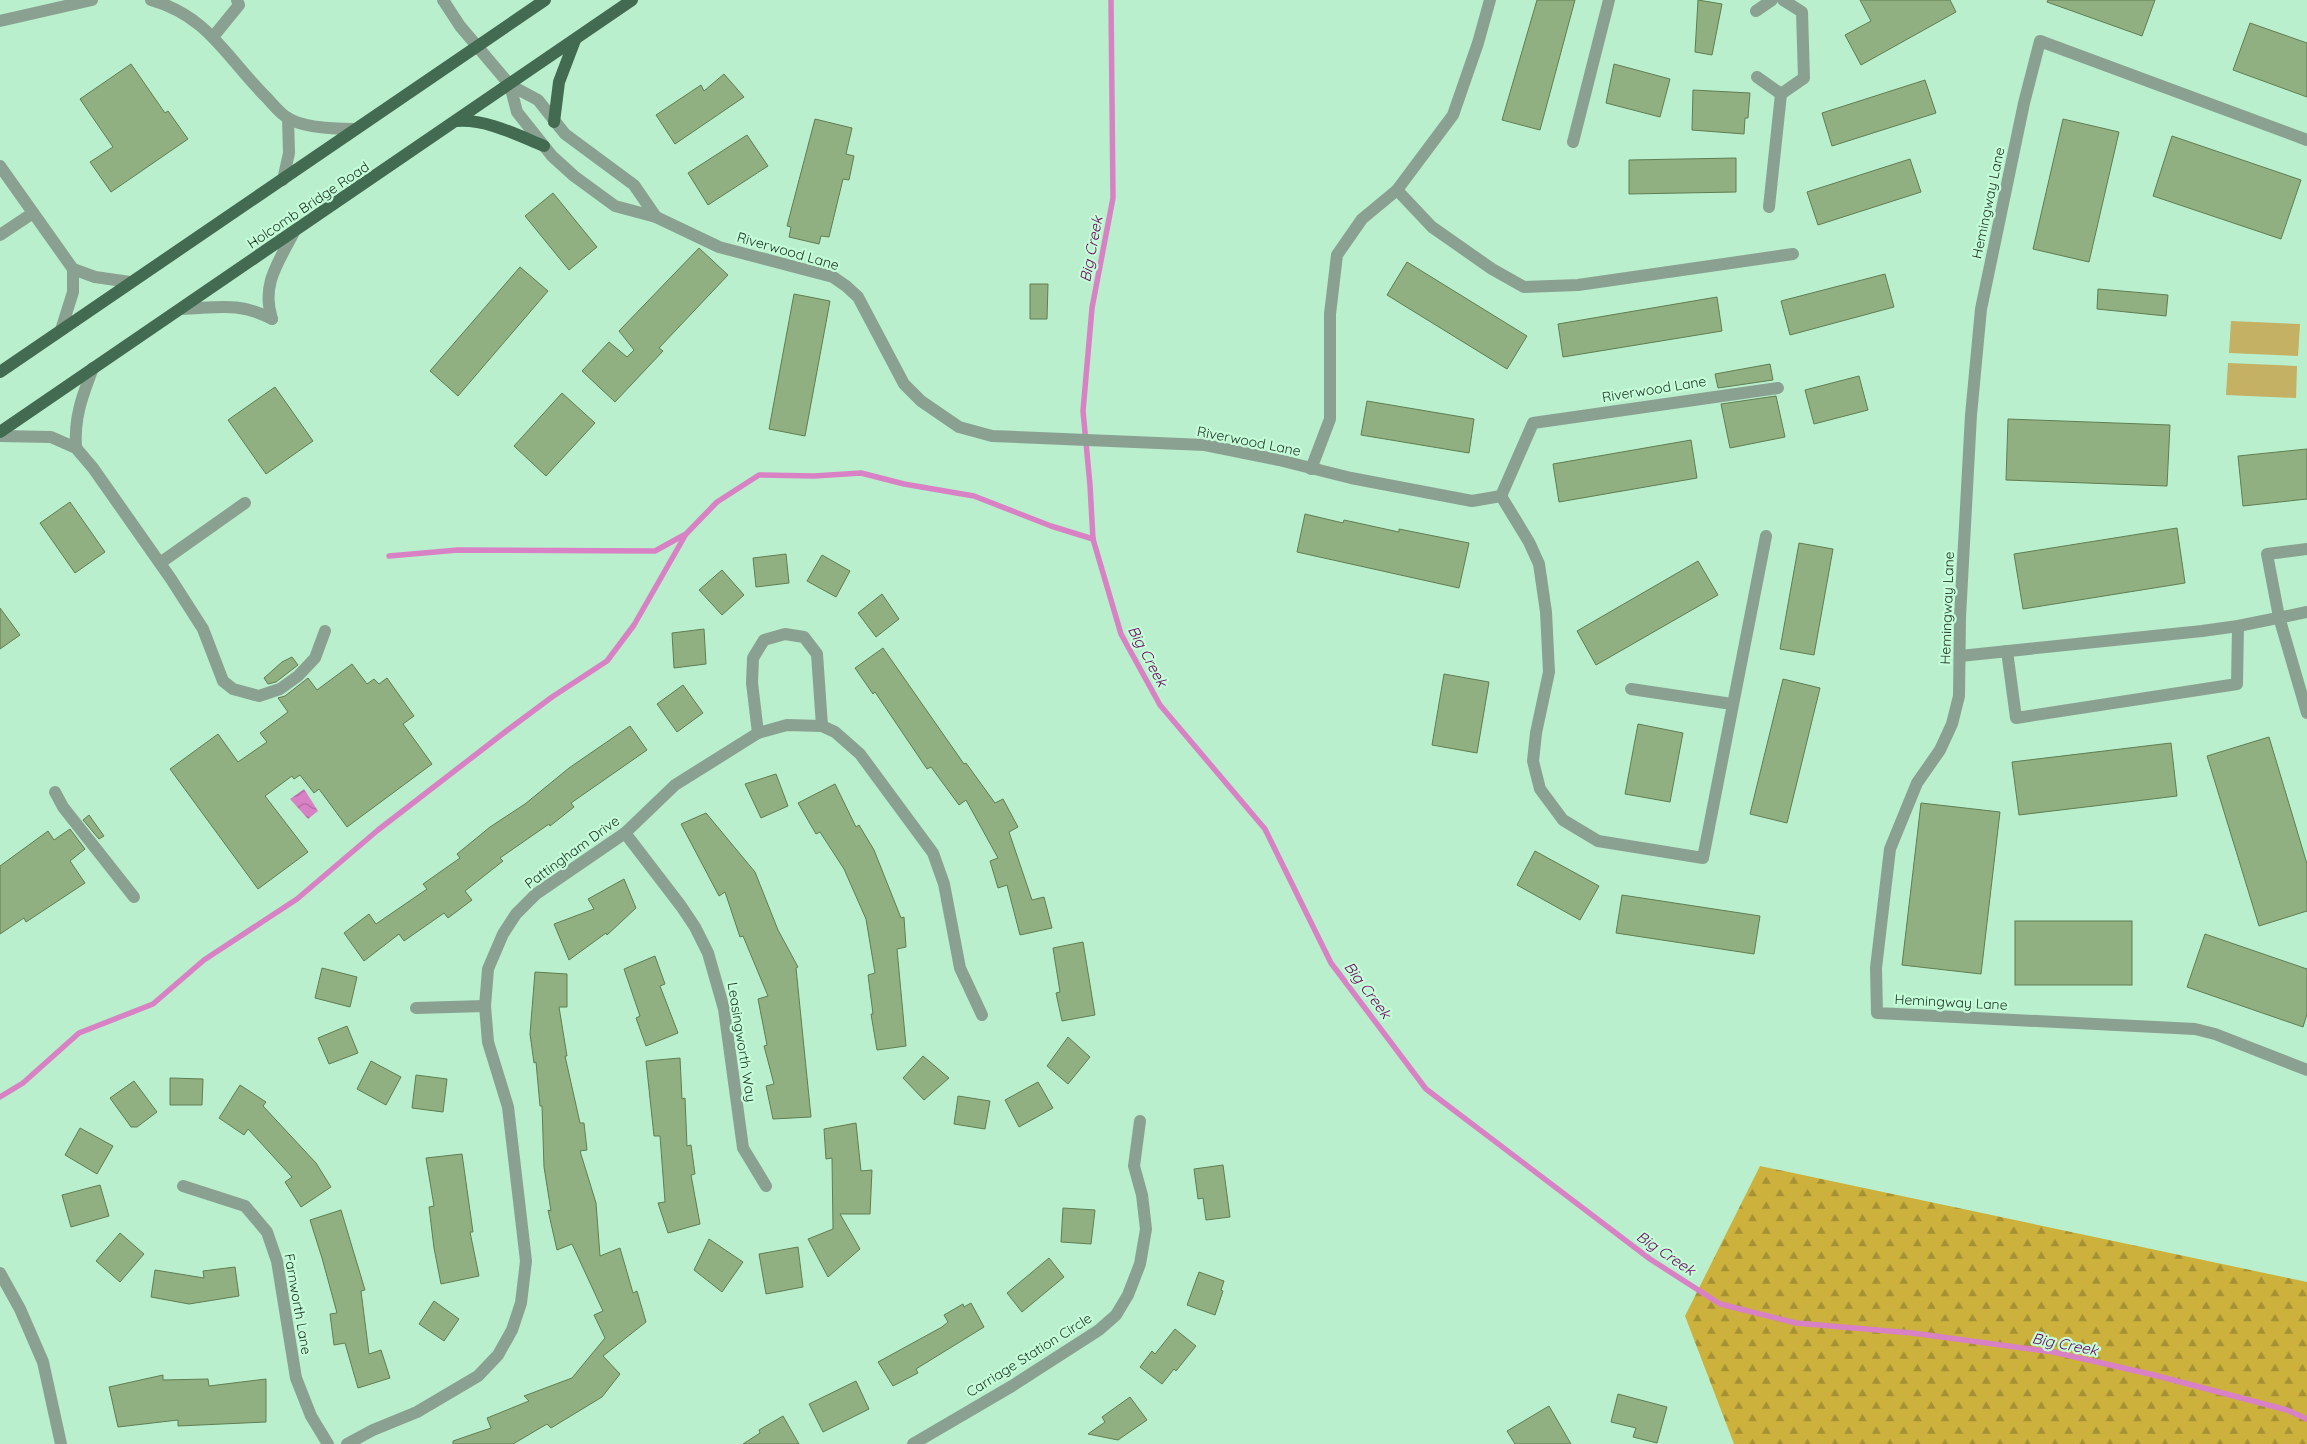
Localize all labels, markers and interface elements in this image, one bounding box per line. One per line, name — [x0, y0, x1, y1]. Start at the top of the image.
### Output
street label: Hemingway Lane — [1967, 146, 2009, 260]
street label: Holcomb Bridge Road — [244, 157, 372, 253]
water label: Big Creek — [1075, 213, 1107, 284]
street label: Riverwood Lane — [735, 228, 841, 274]
street label: Riverwood Lane — [1601, 372, 1708, 406]
street label: Riverwood Lane — [1196, 422, 1303, 460]
street label: Hemingway Lane — [1936, 551, 1958, 665]
water label: Big Creek — [1124, 622, 1173, 692]
street label: Pattingham Drive — [521, 812, 623, 892]
water label: Big Creek — [1340, 958, 1397, 1024]
street label: Leasingworth Way — [724, 981, 760, 1103]
street label: Hemingway Lane — [1894, 990, 2008, 1014]
water label: Big Creek — [1633, 1226, 1701, 1281]
street label: Farnworth Lane — [280, 1252, 316, 1356]
street label: Carriage Station Circle — [963, 1309, 1095, 1401]
water label: Big Creek — [2030, 1328, 2101, 1360]

